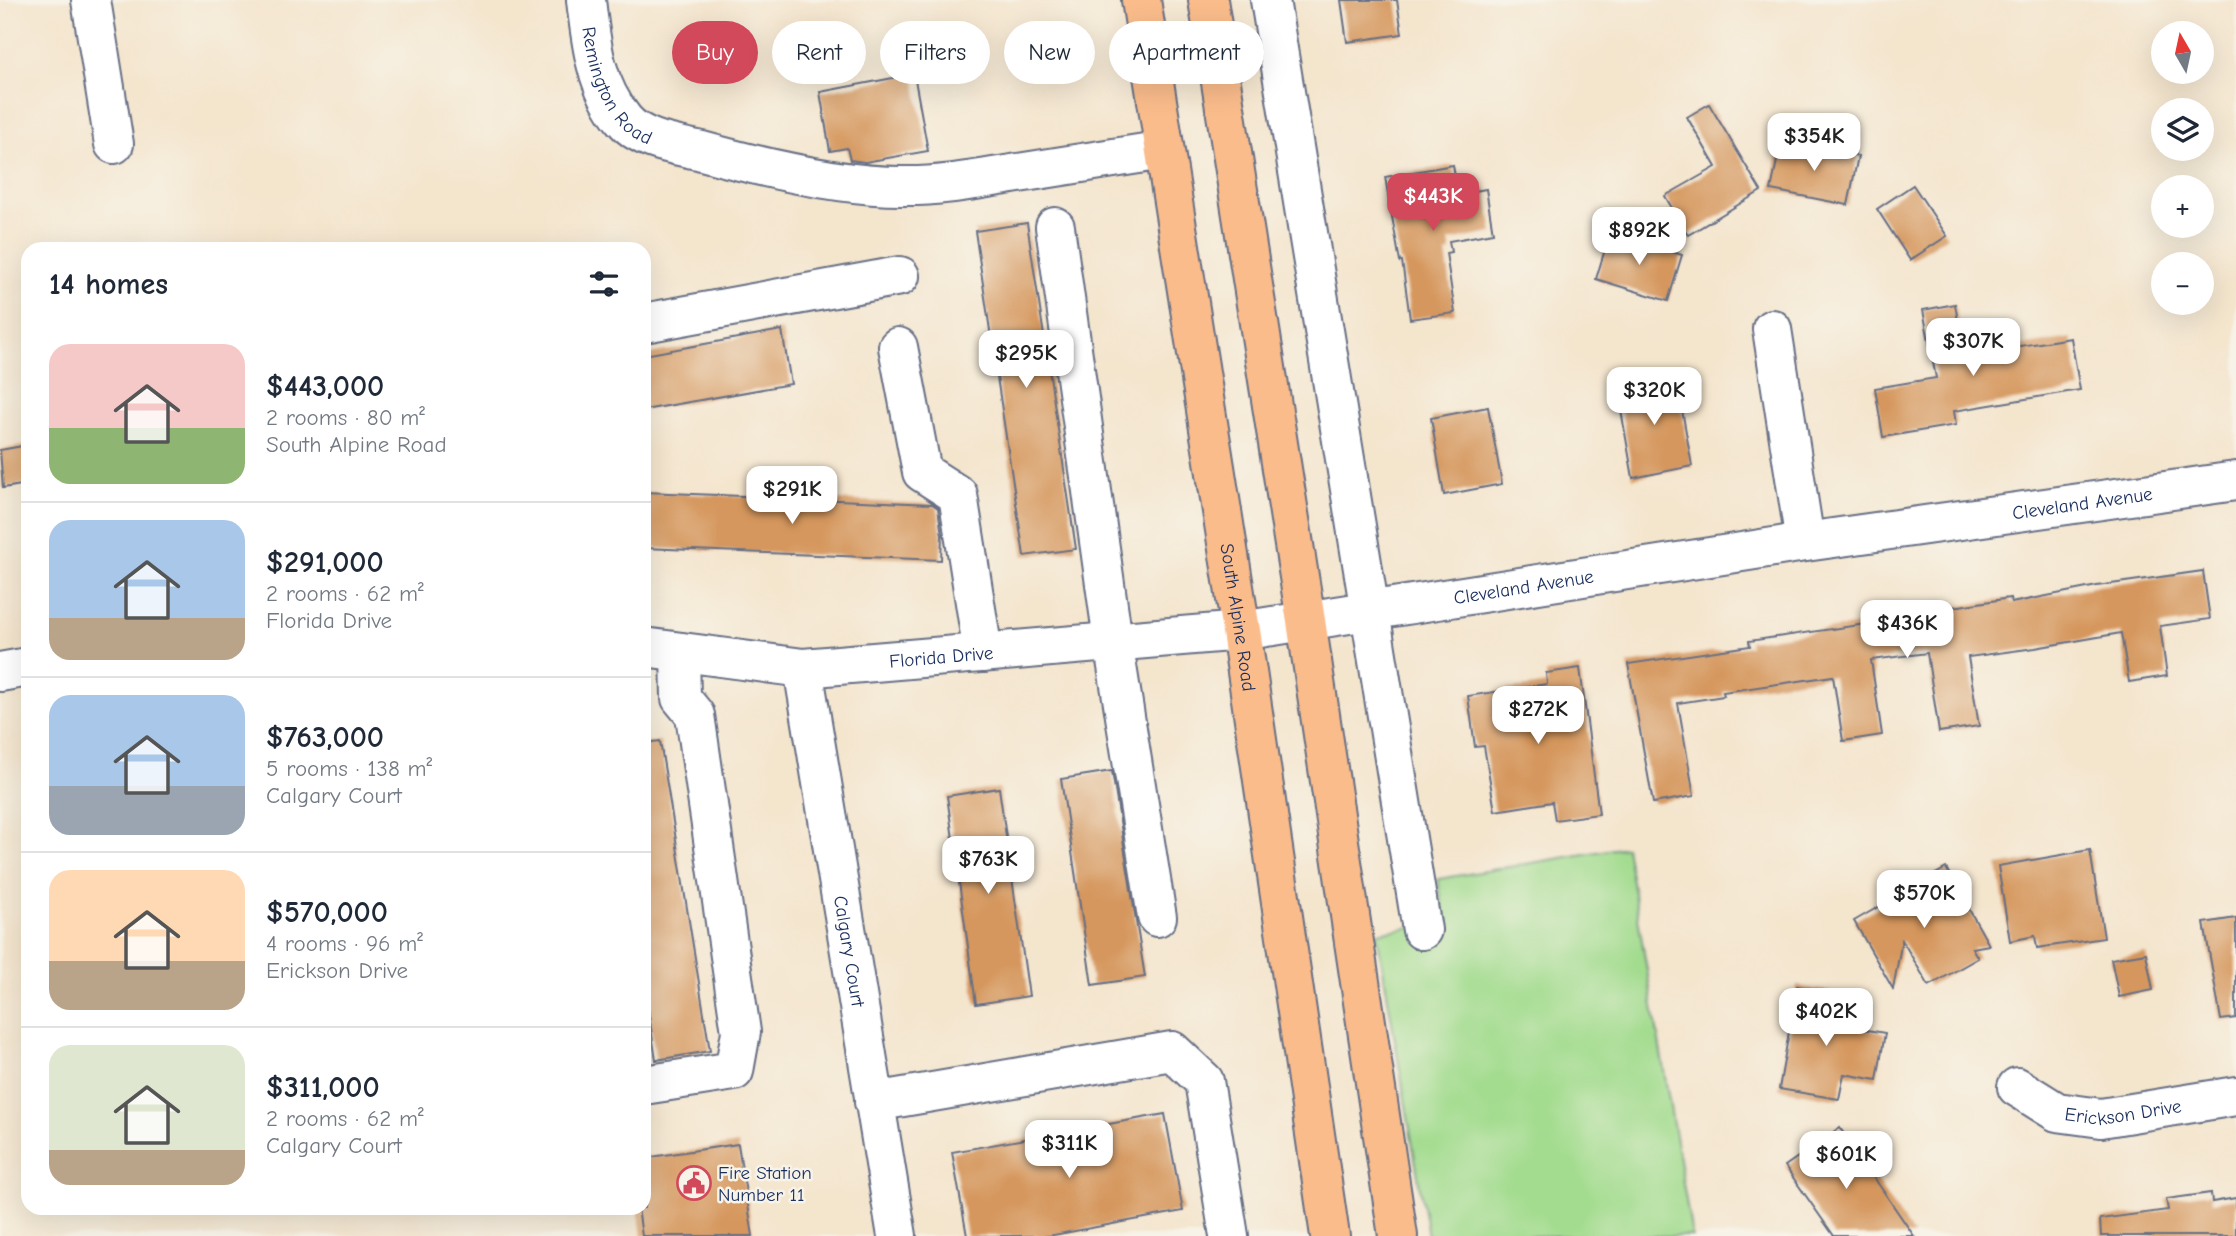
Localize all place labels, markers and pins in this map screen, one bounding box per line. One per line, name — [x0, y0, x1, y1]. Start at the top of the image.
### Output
pin: $354K — [1765, 114, 1863, 173]
pin: $443K — [1384, 174, 1482, 233]
pin: $892K — [1590, 208, 1688, 267]
pin: $307K — [1924, 318, 2022, 378]
pin: $295K — [977, 330, 1075, 390]
pin: $320K — [1605, 368, 1703, 427]
pin: $291K — [743, 466, 841, 526]
pin: $436K — [1858, 600, 1956, 660]
pin: $272K — [1489, 686, 1587, 746]
pin: $763K — [939, 836, 1037, 896]
pin: $570K — [1875, 870, 1973, 930]
pin: $402K — [1777, 988, 1875, 1048]
pin: $311K — [1020, 1120, 1118, 1180]
pin: $601K — [1797, 1132, 1895, 1191]
place label: Fire Station Number 11 — [718, 1162, 812, 1206]
public building icon: Fire Station Number 11 — [675, 1164, 713, 1202]

